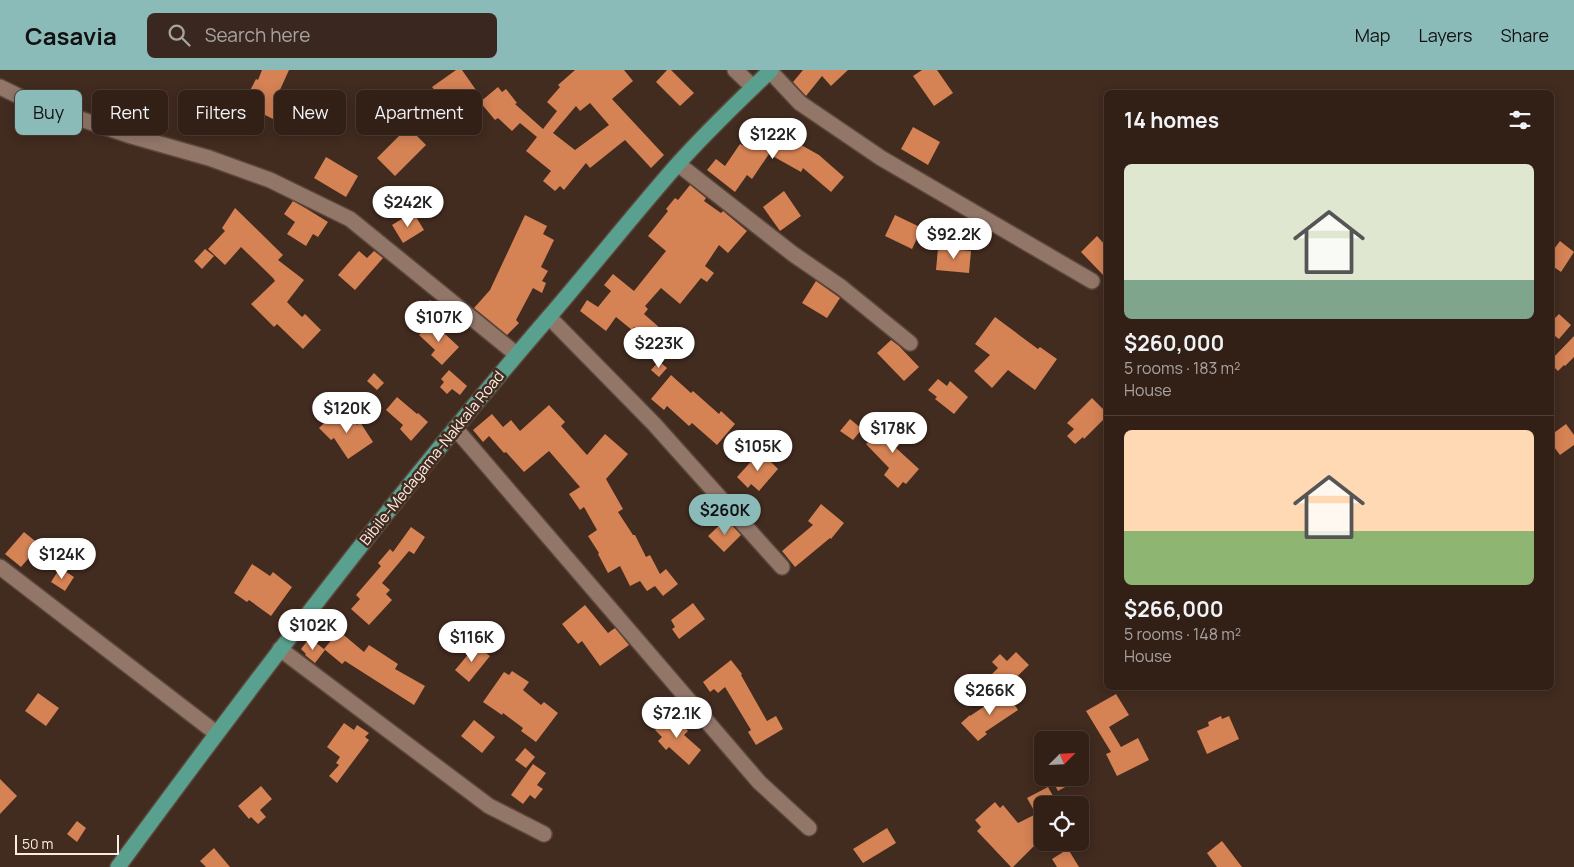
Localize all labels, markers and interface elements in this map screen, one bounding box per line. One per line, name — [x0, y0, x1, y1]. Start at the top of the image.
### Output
search box — [147, 13, 497, 58]
text: Casavia — [25, 19, 117, 52]
icon: search — [165, 21, 193, 49]
text: Search here — [205, 22, 310, 48]
text: Map — [1355, 23, 1390, 47]
text: Layers — [1418, 23, 1472, 47]
text: Share — [1500, 23, 1549, 47]
chip: Buy — [15, 90, 82, 135]
chip: Rent — [92, 90, 168, 135]
chip: Filters — [178, 90, 264, 135]
chip: New — [274, 90, 346, 135]
chip: Apartment — [356, 90, 482, 135]
text: 14 homes — [1124, 106, 1219, 134]
icon: filters — [1506, 106, 1534, 134]
pin: $122K — [738, 118, 808, 160]
text: $122K — [750, 123, 796, 145]
pin: $242K — [373, 186, 443, 228]
text: $242K — [384, 191, 432, 213]
icon: home — [1284, 197, 1374, 287]
pin: $92.2K — [913, 218, 995, 260]
text: $92.2K — [927, 223, 981, 245]
pin: $107K — [404, 300, 474, 343]
text: $107K — [416, 306, 462, 328]
pin: $223K — [624, 326, 694, 369]
text: $260,000 — [1124, 329, 1224, 357]
text: $223K — [635, 332, 683, 354]
text: 5 rooms · 183 m² — [1124, 357, 1241, 379]
street label: Bibile-Medagama-Nakkala Road — [355, 366, 509, 549]
text: House — [1124, 379, 1172, 401]
pin: $120K — [312, 392, 382, 434]
text: $120K — [323, 397, 371, 419]
pin: $178K — [858, 412, 928, 454]
text: $178K — [870, 417, 916, 439]
pin: $105K — [723, 430, 793, 472]
text: $105K — [734, 435, 782, 457]
icon: home — [1284, 462, 1374, 552]
pin: $260K — [690, 494, 760, 536]
text: $260K — [700, 499, 750, 521]
pin: $124K — [27, 538, 97, 580]
text: $124K — [39, 543, 85, 565]
text: $266,000 — [1124, 595, 1224, 623]
pin: $102K — [278, 608, 348, 651]
text: $102K — [289, 614, 337, 636]
pin: $116K — [437, 620, 507, 663]
text: 5 rooms · 148 m² — [1124, 623, 1241, 645]
text: $116K — [450, 626, 494, 648]
text: House — [1124, 645, 1172, 667]
pin: $266K — [955, 674, 1025, 716]
text: $266K — [965, 679, 1015, 701]
pin: $72.1K — [636, 696, 718, 739]
text: $72.1K — [653, 702, 701, 724]
north arrow — [1034, 731, 1089, 786]
map controls — [1034, 731, 1089, 851]
button: locate — [1034, 796, 1089, 851]
scale bar — [15, 832, 119, 855]
text: 50 m — [22, 834, 53, 853]

